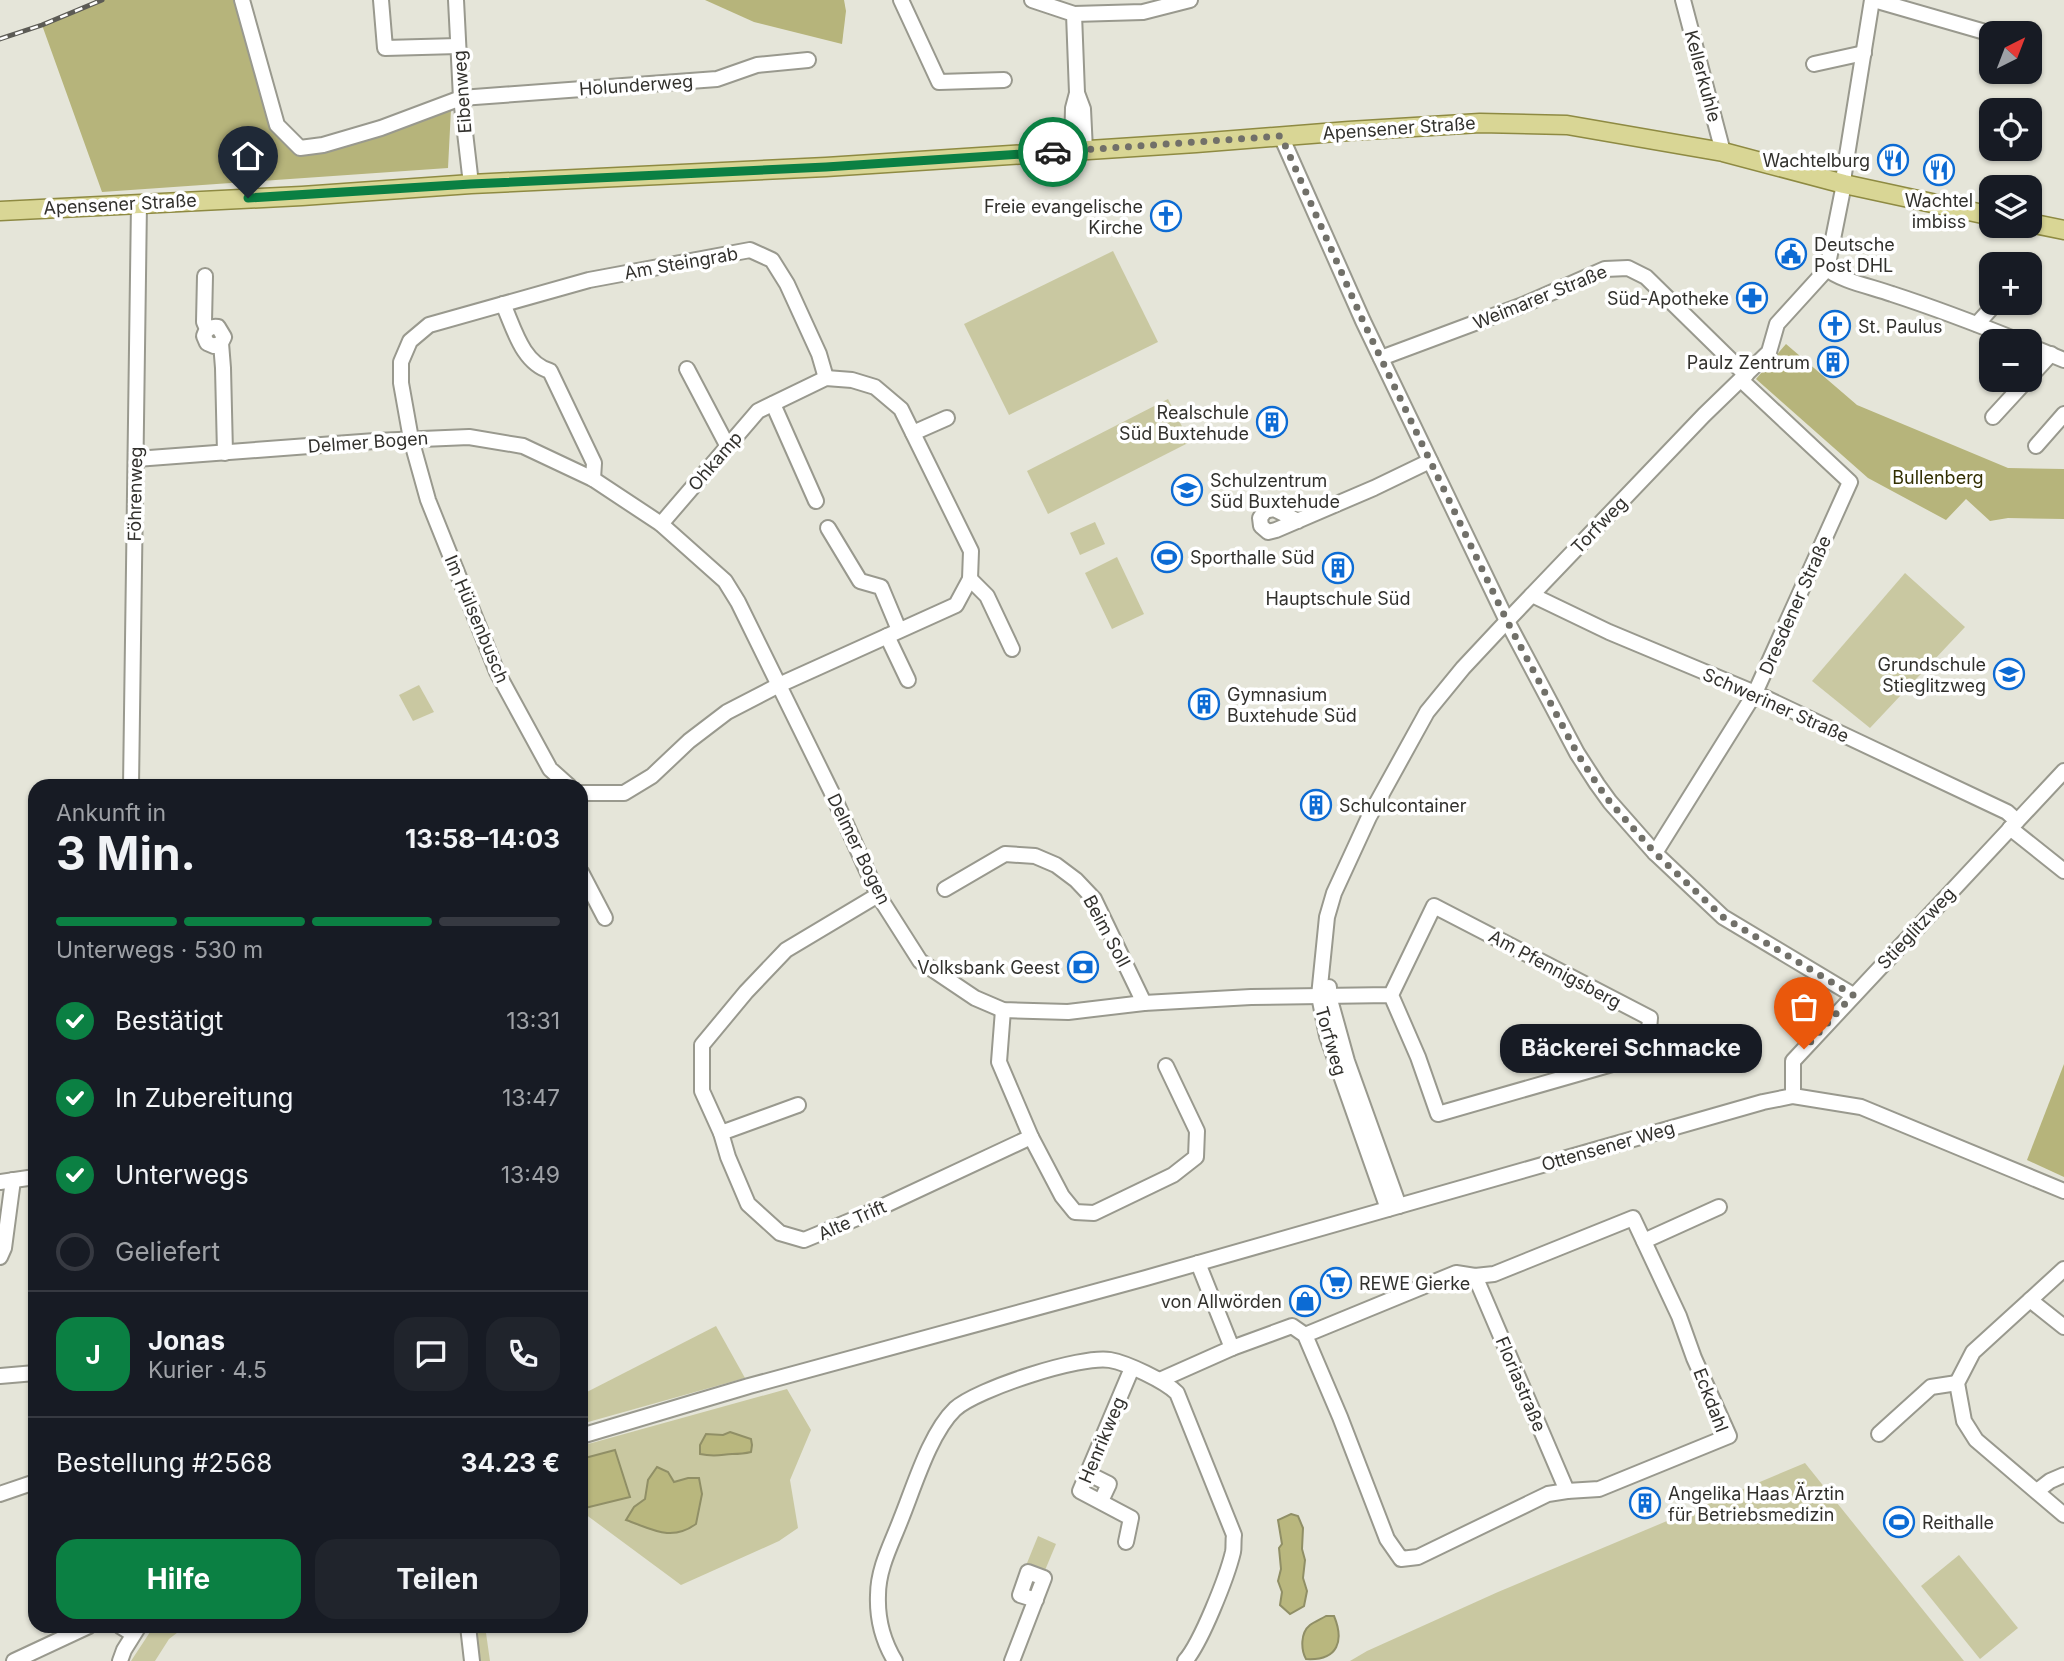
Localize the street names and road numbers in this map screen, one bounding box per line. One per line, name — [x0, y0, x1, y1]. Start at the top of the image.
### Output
street label: Kellerkuhle — [1681, 28, 1725, 124]
street label: Eibenweg — [449, 50, 475, 134]
street label: Holunderweg — [578, 71, 694, 99]
street label: Apensener Straße — [1322, 112, 1476, 144]
street label: Apensener Straße — [43, 189, 197, 219]
street label: Am Steingrab — [623, 243, 739, 283]
street label: Weimarer Straße — [1470, 261, 1610, 333]
street label: Delmer Bogen — [307, 427, 429, 457]
street label: Ohkamp — [684, 427, 746, 495]
street label: Föhrenweg — [124, 446, 146, 542]
street label: Torfweg — [1567, 492, 1631, 558]
street label: Dresdener Straße — [1755, 532, 1835, 678]
street label: Im Hülsenbusch — [441, 552, 513, 686]
street label: Schweriner Straße — [1700, 663, 1852, 747]
street label: Delmer Bogen — [823, 790, 895, 908]
street label: Stieglitzweg — [1873, 883, 1959, 973]
street label: Beim Soll — [1079, 891, 1135, 971]
street label: Am Pfennigsberg — [1485, 925, 1625, 1013]
street label: Torfweg — [1311, 1004, 1351, 1078]
street label: Ottensener Weg — [1539, 1117, 1677, 1175]
street label: Alte Trift — [815, 1196, 889, 1244]
street label: Floriastraße — [1492, 1333, 1550, 1435]
street label: Eckdahl — [1689, 1365, 1733, 1435]
street label: Henrikweg — [1074, 1394, 1130, 1486]

